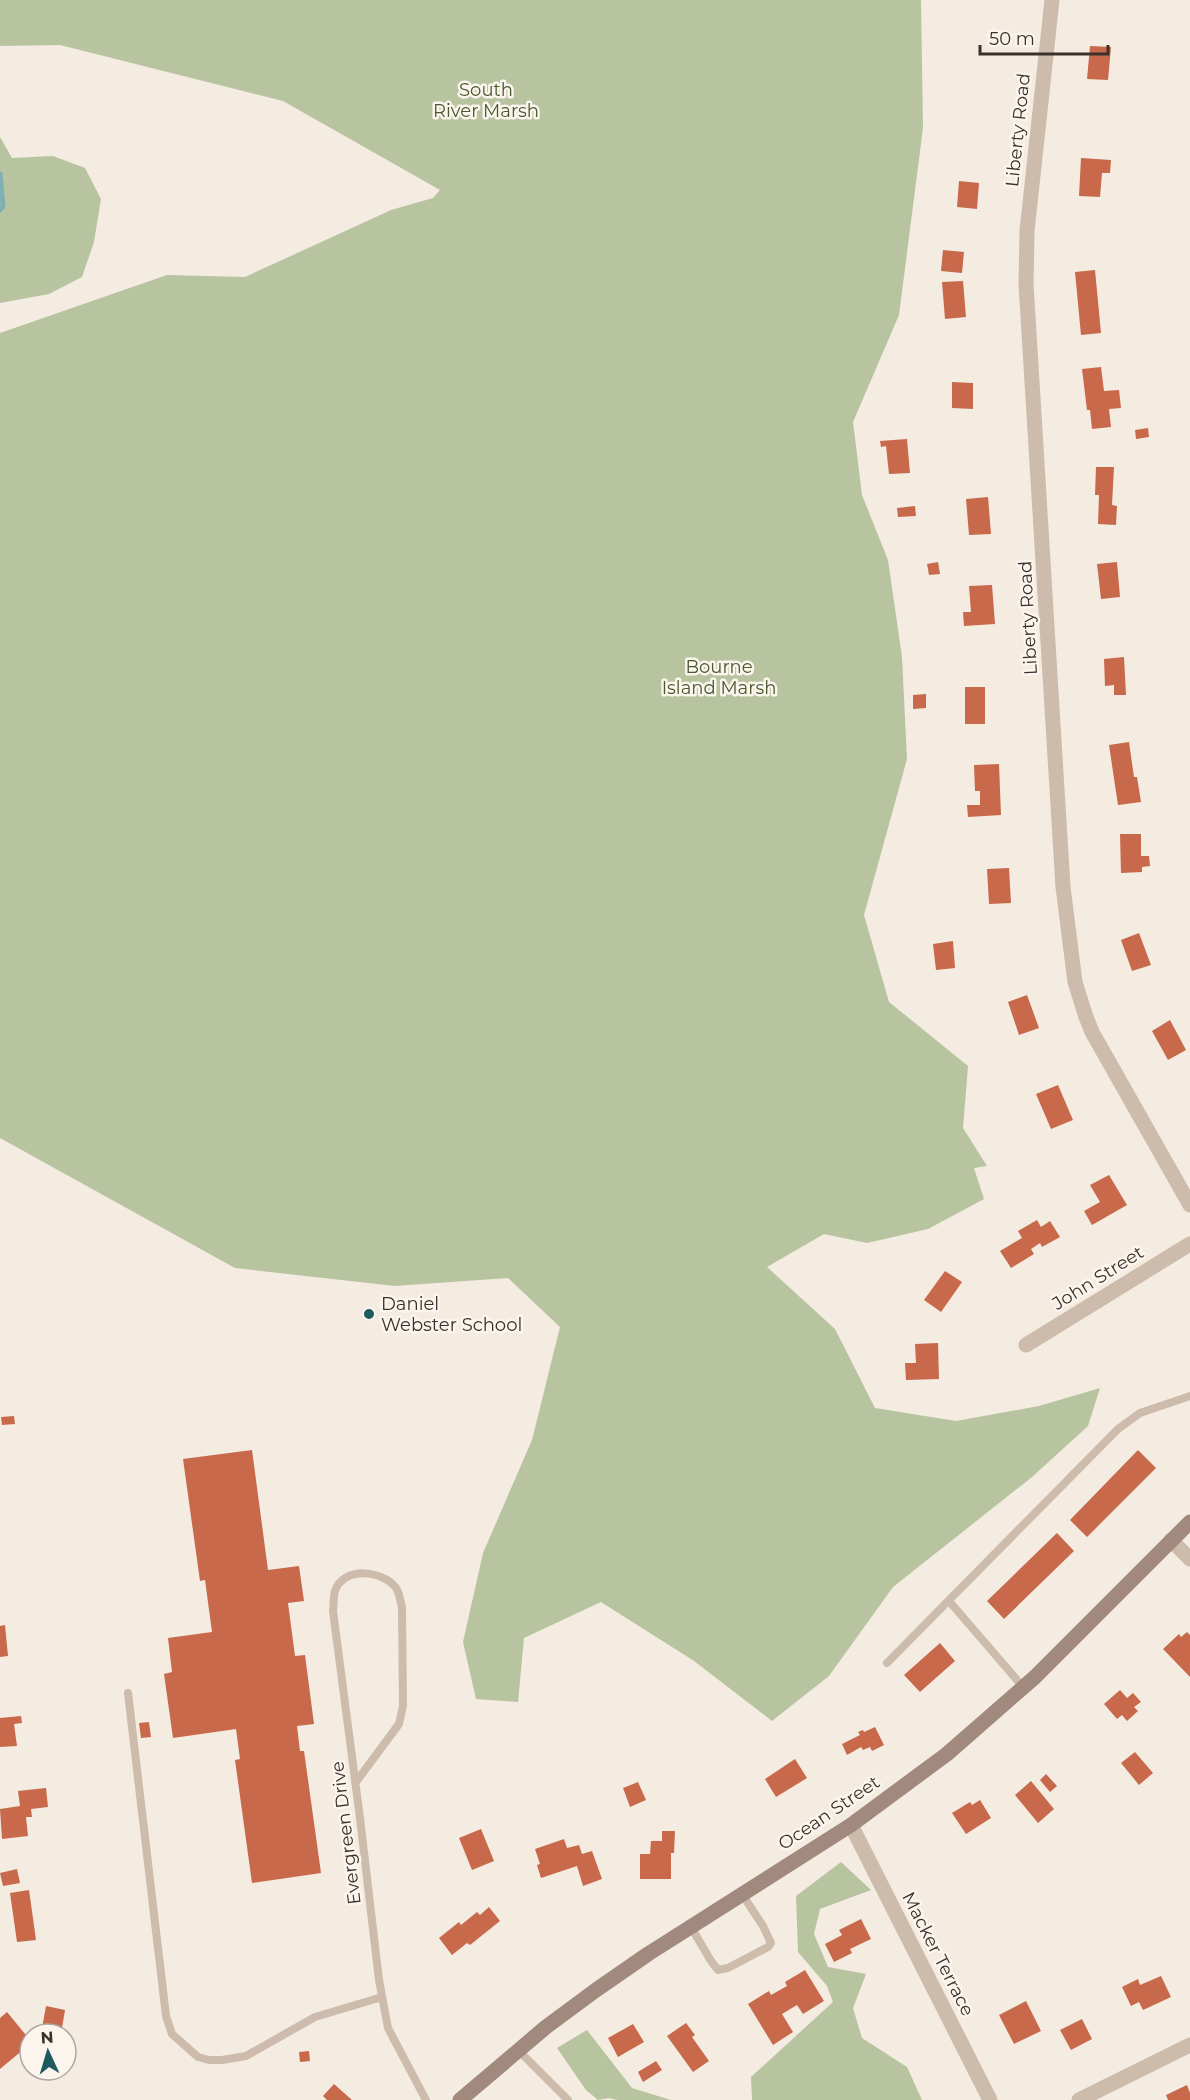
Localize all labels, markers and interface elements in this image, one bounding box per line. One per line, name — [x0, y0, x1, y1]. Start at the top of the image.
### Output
scale bar — [980, 18, 1108, 56]
text: 50 m — [989, 28, 1035, 50]
street label: Liberty Road — [1001, 72, 1035, 188]
park label: South River Marsh — [433, 79, 539, 122]
street label: Liberty Road — [1014, 560, 1042, 676]
park label: Bourne Island Marsh — [662, 656, 776, 699]
street label: John Street — [1047, 1241, 1148, 1315]
place label: Daniel Webster School — [381, 1293, 522, 1336]
marker: Daniel Webster School — [362, 1307, 376, 1321]
street label: Evergreen Drive — [326, 1760, 366, 1906]
street label: Ocean Street — [774, 1771, 884, 1855]
street label: Macker Terrace — [897, 1888, 979, 2020]
north arrow — [18, 2022, 78, 2082]
text: N — [40, 2028, 54, 2047]

